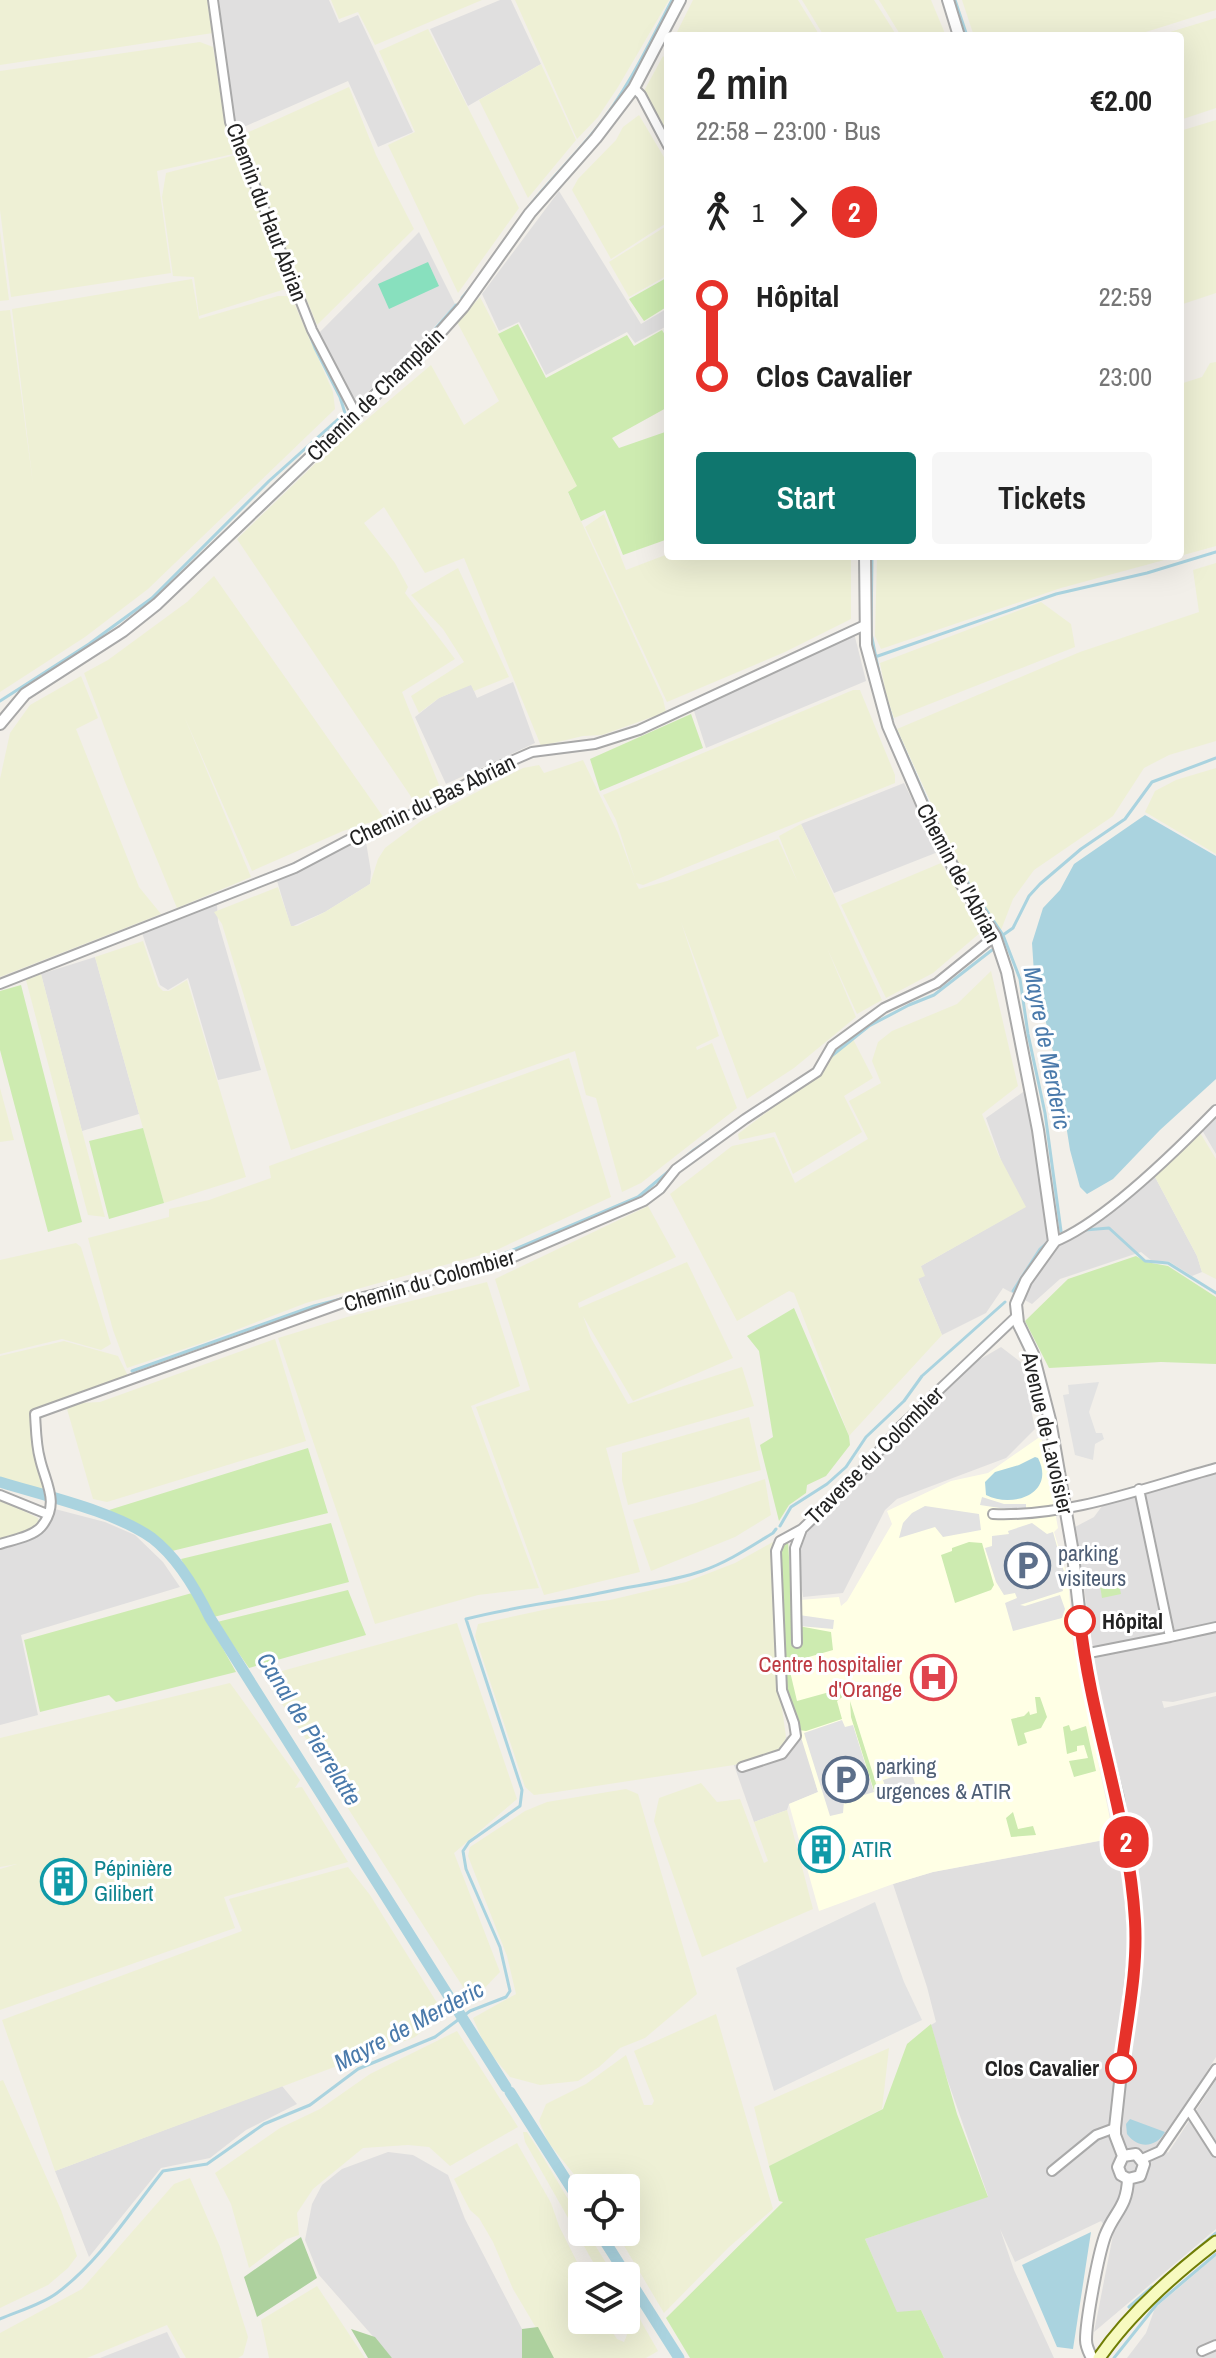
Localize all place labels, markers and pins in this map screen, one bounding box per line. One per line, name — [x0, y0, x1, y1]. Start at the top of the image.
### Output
place label: parking visiteurs — [1058, 1538, 1126, 1593]
parking icon: parking visiteurs — [1003, 1542, 1051, 1590]
marker: Hôpital — [1065, 1606, 1095, 1636]
place label: Hôpital — [1102, 1606, 1163, 1636]
place label: Centre hospitalier d'Orange — [759, 1649, 902, 1704]
hospital icon: Centre hospitalier d'Orange — [909, 1653, 957, 1701]
place label: parking urgences & ATIR — [876, 1751, 1011, 1806]
parking icon: parking urgences & ATIR — [821, 1755, 869, 1803]
building icon: ATIR — [797, 1825, 845, 1873]
place label: ATIR — [851, 1834, 892, 1864]
place label: Pépinière Gilibert — [94, 1853, 172, 1908]
building icon: Pépinière Gilibert — [39, 1857, 87, 1905]
place label: Clos Cavalier — [985, 2053, 1099, 2083]
marker: Clos Cavalier — [1106, 2053, 1136, 2083]

